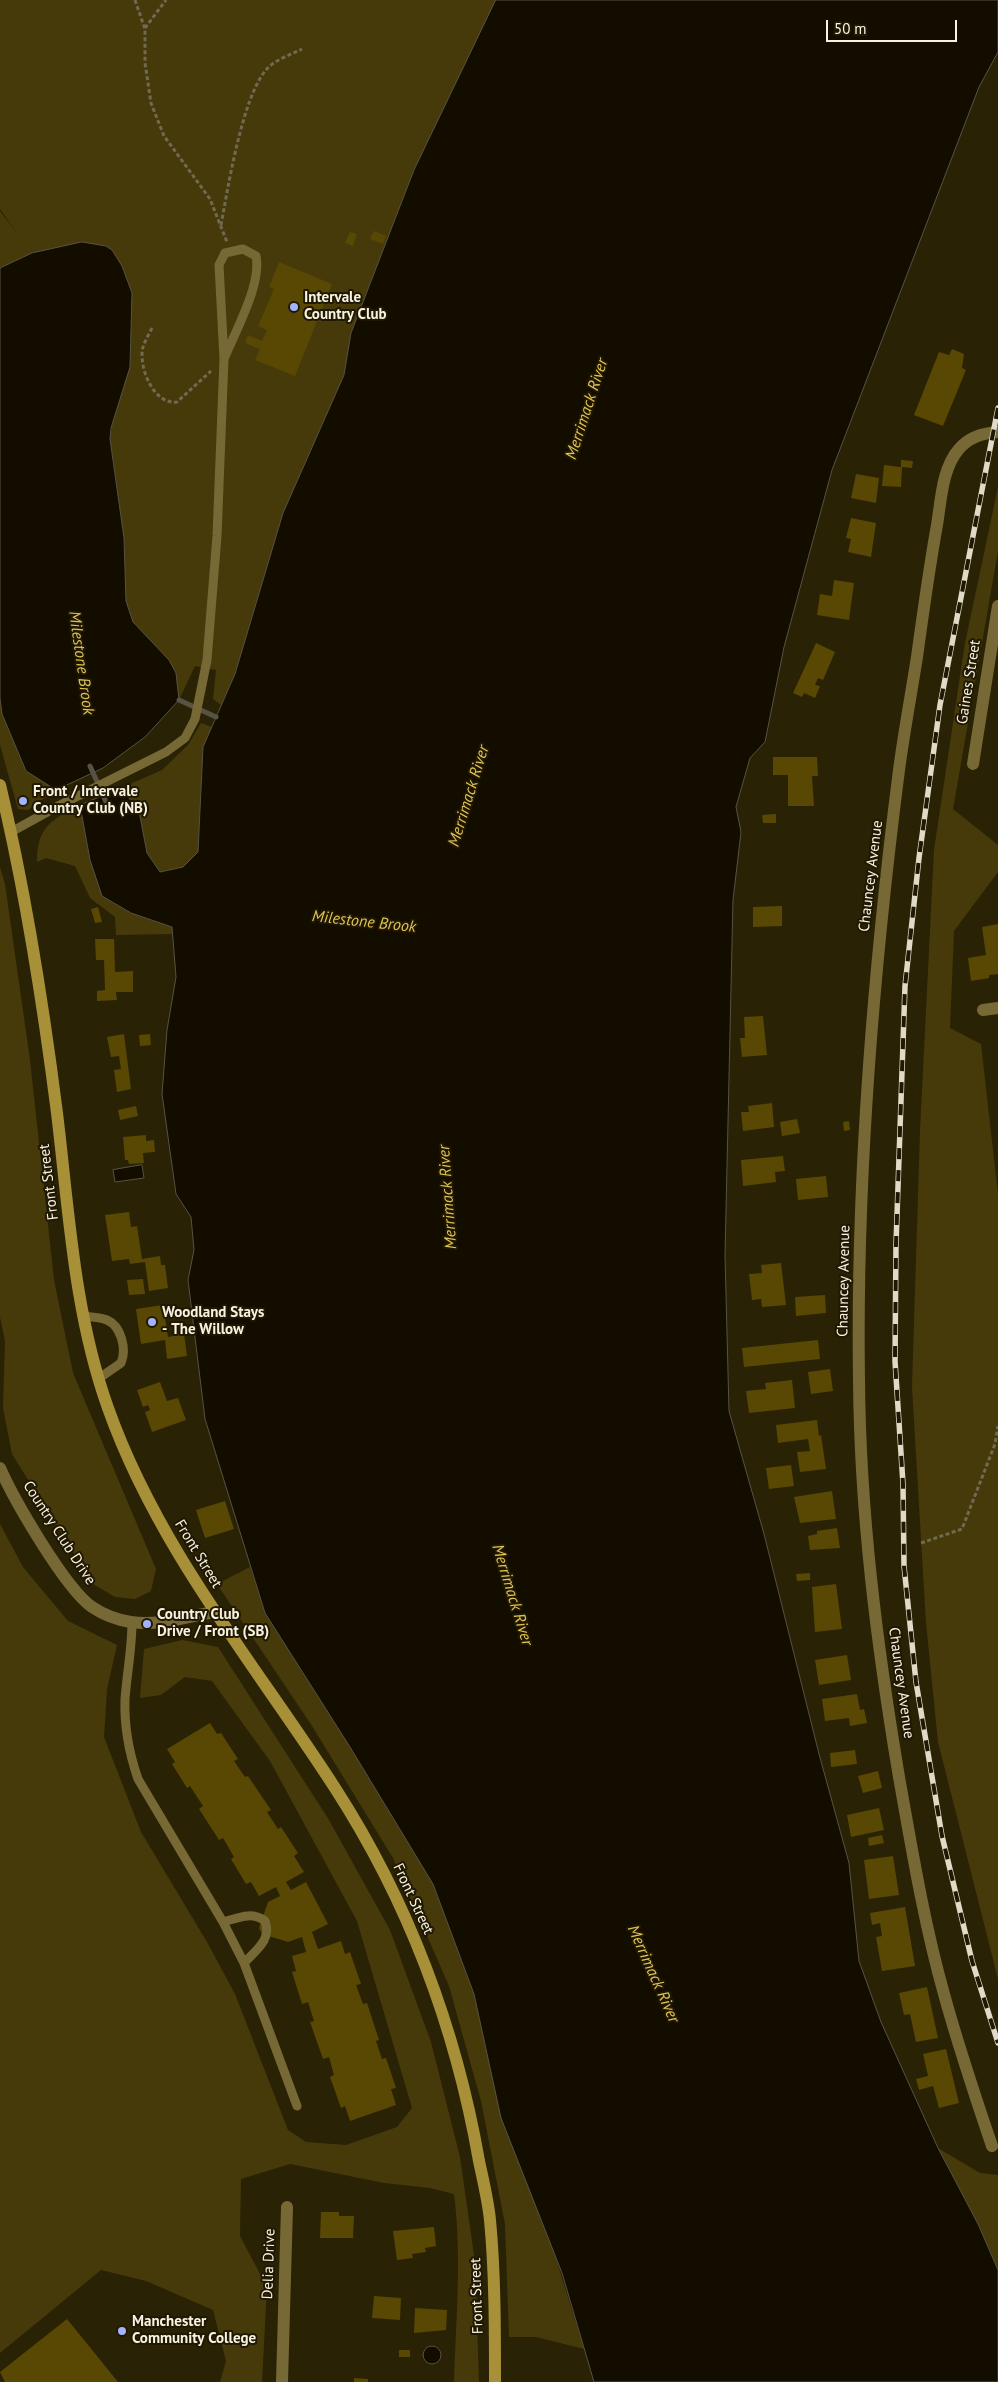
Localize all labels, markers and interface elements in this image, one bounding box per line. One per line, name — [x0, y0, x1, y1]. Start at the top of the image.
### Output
scale bar — [828, 10, 959, 42]
text: 50 m — [834, 19, 867, 38]
place label: Intervale Country Club — [304, 289, 387, 324]
marker: Intervale Country Club — [288, 301, 300, 313]
water label: Merrimack River — [562, 356, 612, 462]
water label: Milestone Brook — [64, 610, 98, 716]
street label: Gaines Street — [953, 639, 985, 725]
water label: Merrimack River — [445, 743, 493, 849]
place label: Front / Intervale Country Club (NB) — [33, 783, 148, 818]
marker: Front / Intervale Country Club (NB) — [17, 795, 29, 807]
street label: Chauncey Avenue — [855, 819, 887, 933]
water label: Milestone Brook — [311, 907, 417, 937]
street label: Front Street — [35, 1143, 63, 1221]
water label: Merrimack River — [435, 1144, 461, 1250]
street label: Chauncey Avenue — [834, 1225, 854, 1337]
place label: Woodland Stays - The Willow — [162, 1304, 264, 1339]
marker: Woodland Stays - The Willow — [146, 1316, 158, 1328]
street label: Country Club Drive — [19, 1478, 99, 1588]
street label: Front Street — [171, 1517, 225, 1591]
water label: Merrimack River — [488, 1542, 536, 1648]
place label: Country Club Drive / Front (SB) — [157, 1606, 269, 1641]
marker: Country Club Drive / Front (SB) — [141, 1618, 153, 1630]
street label: Chauncey Avenue — [884, 1626, 918, 1740]
street label: Front Street — [389, 1861, 437, 1937]
water label: Merrimack River — [623, 1922, 683, 2026]
street label: Delia Drive — [259, 2228, 279, 2300]
street label: Front Street — [467, 2257, 487, 2335]
place label: Manchester Community College — [132, 2313, 256, 2348]
marker: Manchester Community College — [116, 2325, 128, 2337]

